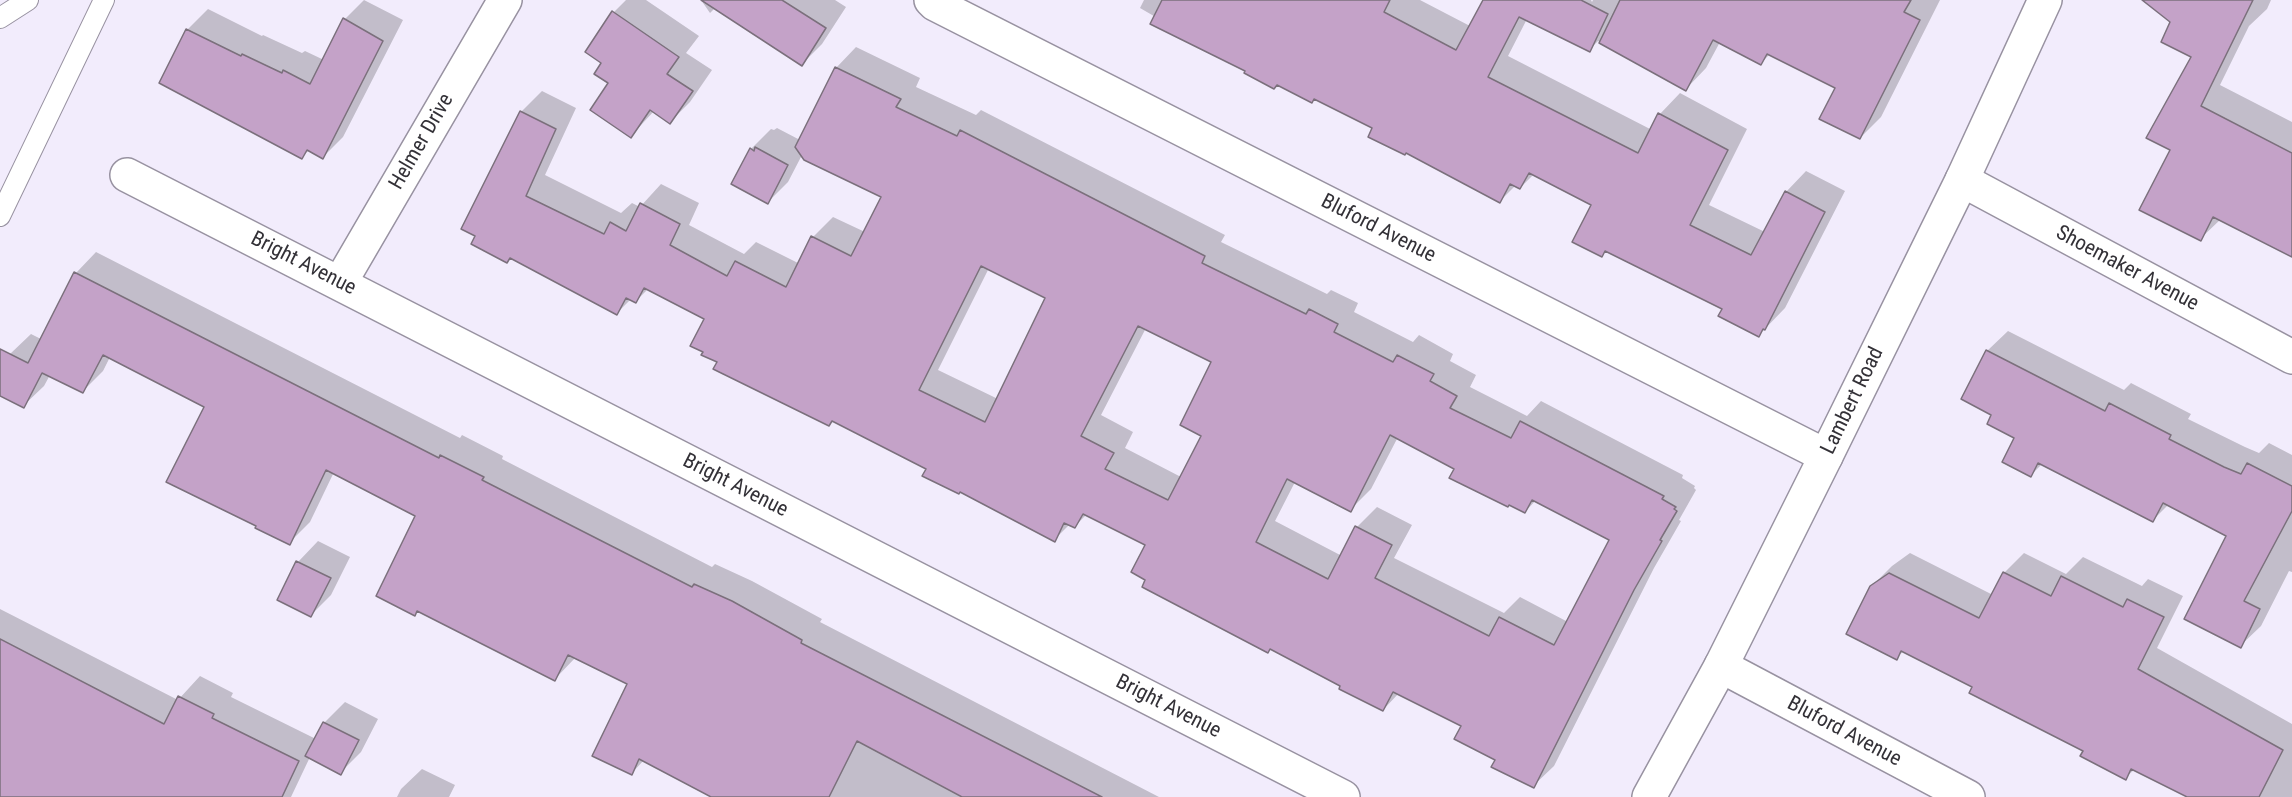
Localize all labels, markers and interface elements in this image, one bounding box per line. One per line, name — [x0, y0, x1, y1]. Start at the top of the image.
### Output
street label: Helmer Drive — [384, 90, 460, 194]
street label: Bluford Avenue — [1316, 189, 1440, 269]
street label: Shoemaker Avenue — [2051, 221, 2203, 317]
street label: Bright Avenue — [246, 227, 360, 301]
street label: Lambert Road — [1816, 343, 1890, 459]
street label: Bright Avenue — [678, 449, 792, 523]
street label: Bright Avenue — [1111, 670, 1225, 744]
street label: Bluford Avenue — [1783, 691, 1905, 773]

